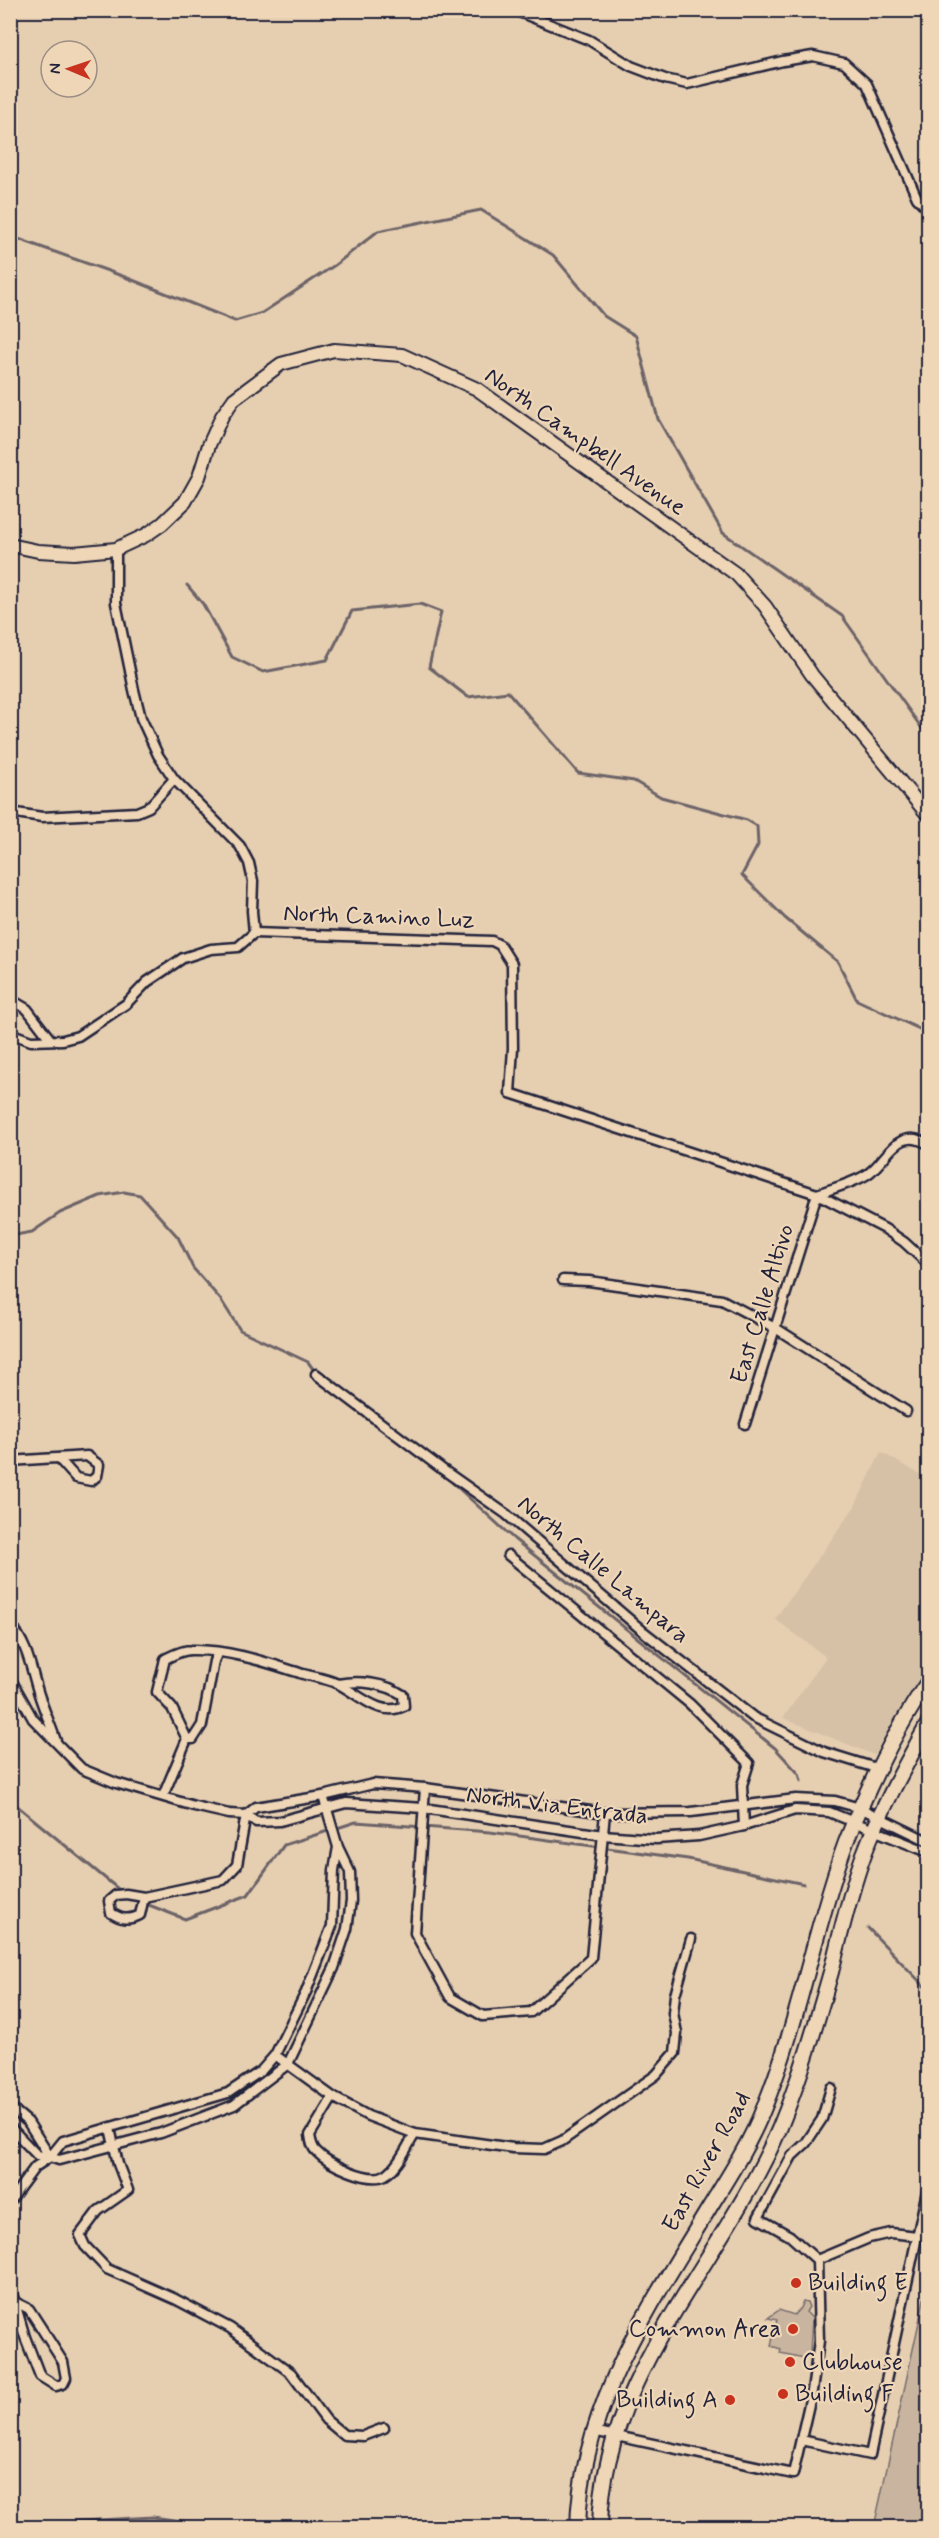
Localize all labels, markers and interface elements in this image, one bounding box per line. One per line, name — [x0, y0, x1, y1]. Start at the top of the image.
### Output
north arrow — [39, 39, 99, 99]
text: N — [45, 63, 66, 74]
street label: North Campbell Avenue — [478, 361, 692, 523]
street label: North Camino Luz — [283, 898, 475, 936]
street label: East Calle Altivo — [724, 1220, 802, 1388]
street label: North Calle Lampara — [510, 1489, 696, 1651]
street label: North Via Entrada — [465, 1779, 649, 1833]
street label: East River Road — [656, 2086, 758, 2238]
place label: Building E — [808, 2268, 908, 2302]
marker: Building E — [789, 2276, 803, 2290]
place label: Common Area — [629, 2314, 781, 2345]
marker: Common Area — [786, 2322, 800, 2336]
place label: Clubhouse — [802, 2347, 903, 2378]
marker: Clubhouse — [783, 2355, 797, 2369]
place label: Building F — [795, 2379, 894, 2413]
place label: Building A — [616, 2385, 718, 2419]
marker: Building F — [776, 2387, 790, 2401]
marker: Building A — [723, 2393, 737, 2407]

